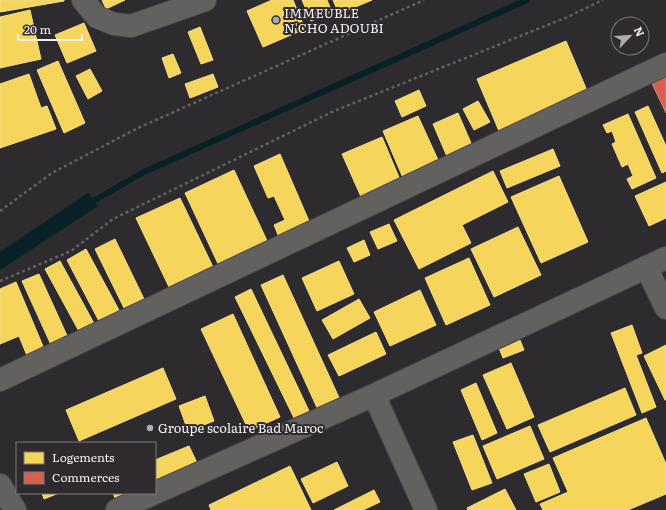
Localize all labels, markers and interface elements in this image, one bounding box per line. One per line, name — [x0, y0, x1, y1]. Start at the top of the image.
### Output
place label: IMMEUBLE N'CHO ADOUBI — [284, 3, 384, 37]
marker: IMMEUBLE N'CHO ADOUBI — [271, 15, 281, 25]
scale bar — [18, 16, 82, 42]
north arrow — [610, 16, 650, 56]
text: 20 m — [24, 20, 51, 38]
text: N — [631, 24, 649, 39]
place label: Groupe scolaire Bad Maroc — [158, 418, 324, 437]
marker: Groupe scolaire Bad Maroc — [145, 423, 155, 433]
legend — [16, 442, 156, 494]
text: Logements — [52, 448, 115, 466]
text: Commerces — [52, 468, 120, 486]

